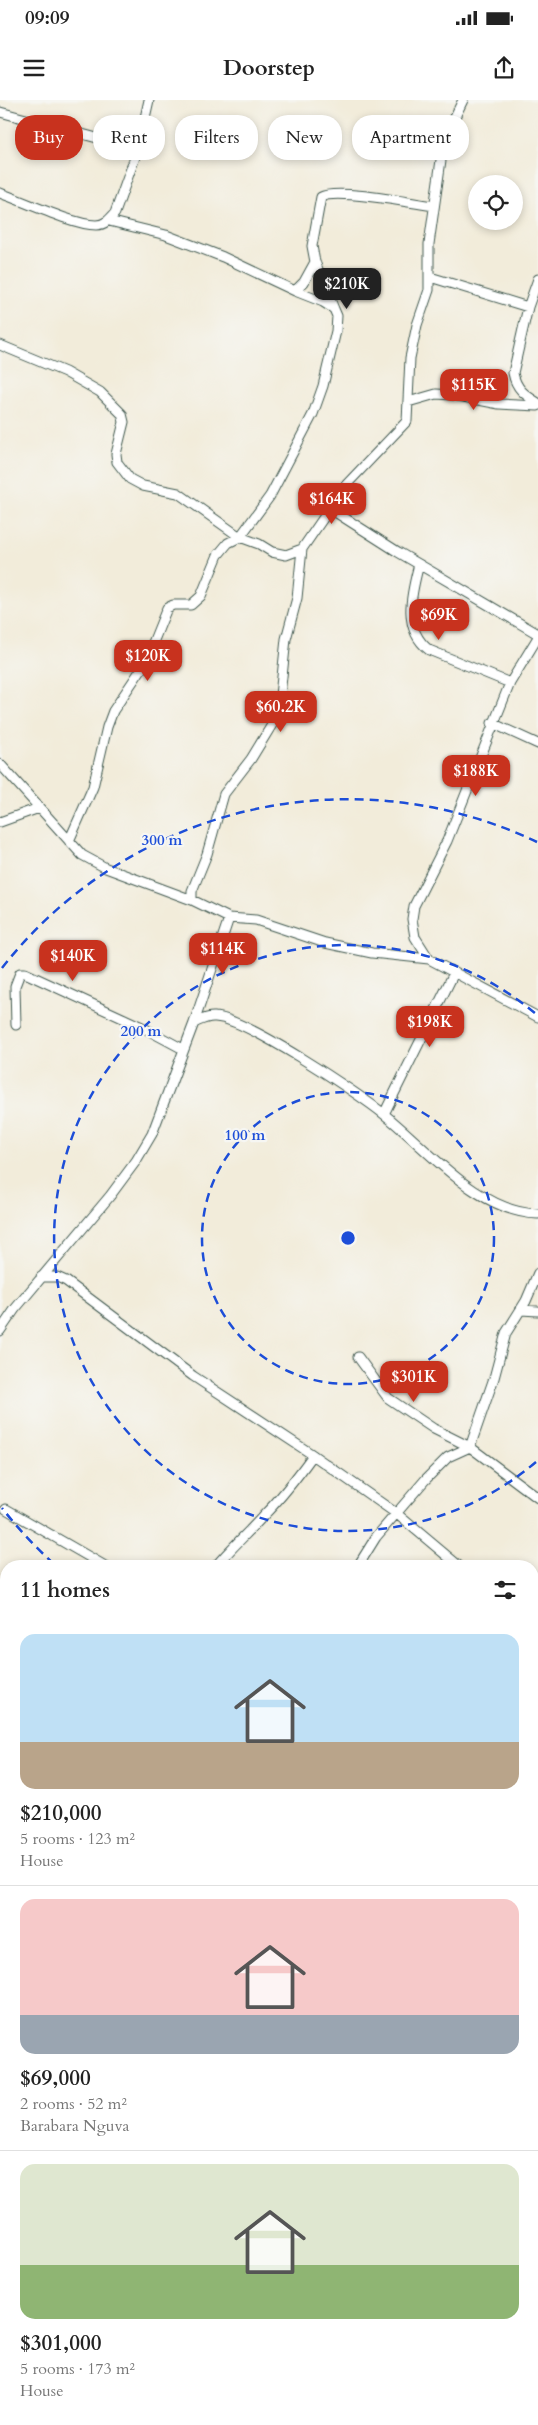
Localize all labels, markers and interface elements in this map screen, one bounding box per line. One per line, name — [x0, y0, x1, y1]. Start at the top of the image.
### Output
text: 09:09 — [25, 5, 69, 31]
text: Doorstep — [223, 53, 315, 83]
icon: menu — [20, 54, 48, 82]
icon: share — [490, 54, 518, 82]
chip: Buy — [15, 115, 83, 160]
chip: Rent — [93, 115, 165, 160]
chip: Filters — [175, 115, 258, 160]
chip: New — [268, 115, 342, 160]
chip: Apartment — [352, 115, 469, 160]
map controls — [468, 175, 523, 230]
button: locate — [468, 175, 523, 230]
pin: $210K — [312, 268, 382, 310]
text: $210K — [324, 273, 370, 295]
pin: $115K — [439, 368, 509, 411]
text: $115K — [451, 374, 497, 396]
pin: $164K — [297, 482, 367, 525]
text: $164K — [309, 488, 355, 510]
pin: $69K — [409, 598, 469, 641]
text: $69K — [420, 604, 458, 626]
pin: $120K — [113, 640, 183, 682]
text: $120K — [125, 645, 171, 667]
pin: $60.2K — [240, 690, 322, 733]
text: $60.2K — [256, 696, 306, 718]
pin: $188K — [441, 754, 511, 797]
text: $188K — [453, 760, 499, 782]
text: 300 m — [142, 830, 183, 850]
pin: $114K — [188, 932, 258, 975]
text: $114K — [200, 938, 246, 960]
pin: $140K — [38, 940, 108, 982]
text: $140K — [50, 945, 96, 967]
pin: $198K — [395, 1006, 465, 1048]
text: $198K — [407, 1011, 453, 1033]
text: 200 m — [121, 1021, 162, 1041]
text: 100 m — [225, 1125, 266, 1145]
centre of rings — [339, 1229, 357, 1247]
pin: $301K — [379, 1360, 449, 1403]
text: $301K — [391, 1366, 437, 1388]
text: 11 homes — [20, 1576, 110, 1605]
icon: filters — [491, 1576, 519, 1604]
icon: home — [225, 1666, 315, 1756]
text: $210,000 — [20, 1799, 101, 1828]
text: 5 rooms · 123 m² — [20, 1828, 135, 1850]
text: House — [20, 1850, 63, 1872]
icon: home — [225, 1932, 315, 2022]
text: $69,000 — [20, 2064, 91, 2093]
text: 2 rooms · 52 m² — [20, 2093, 127, 2115]
text: Barabara Nguva — [20, 2115, 130, 2137]
icon: home — [225, 2197, 315, 2287]
text: $301,000 — [20, 2329, 101, 2358]
text: 5 rooms · 173 m² — [20, 2358, 135, 2380]
text: House — [20, 2380, 63, 2402]

